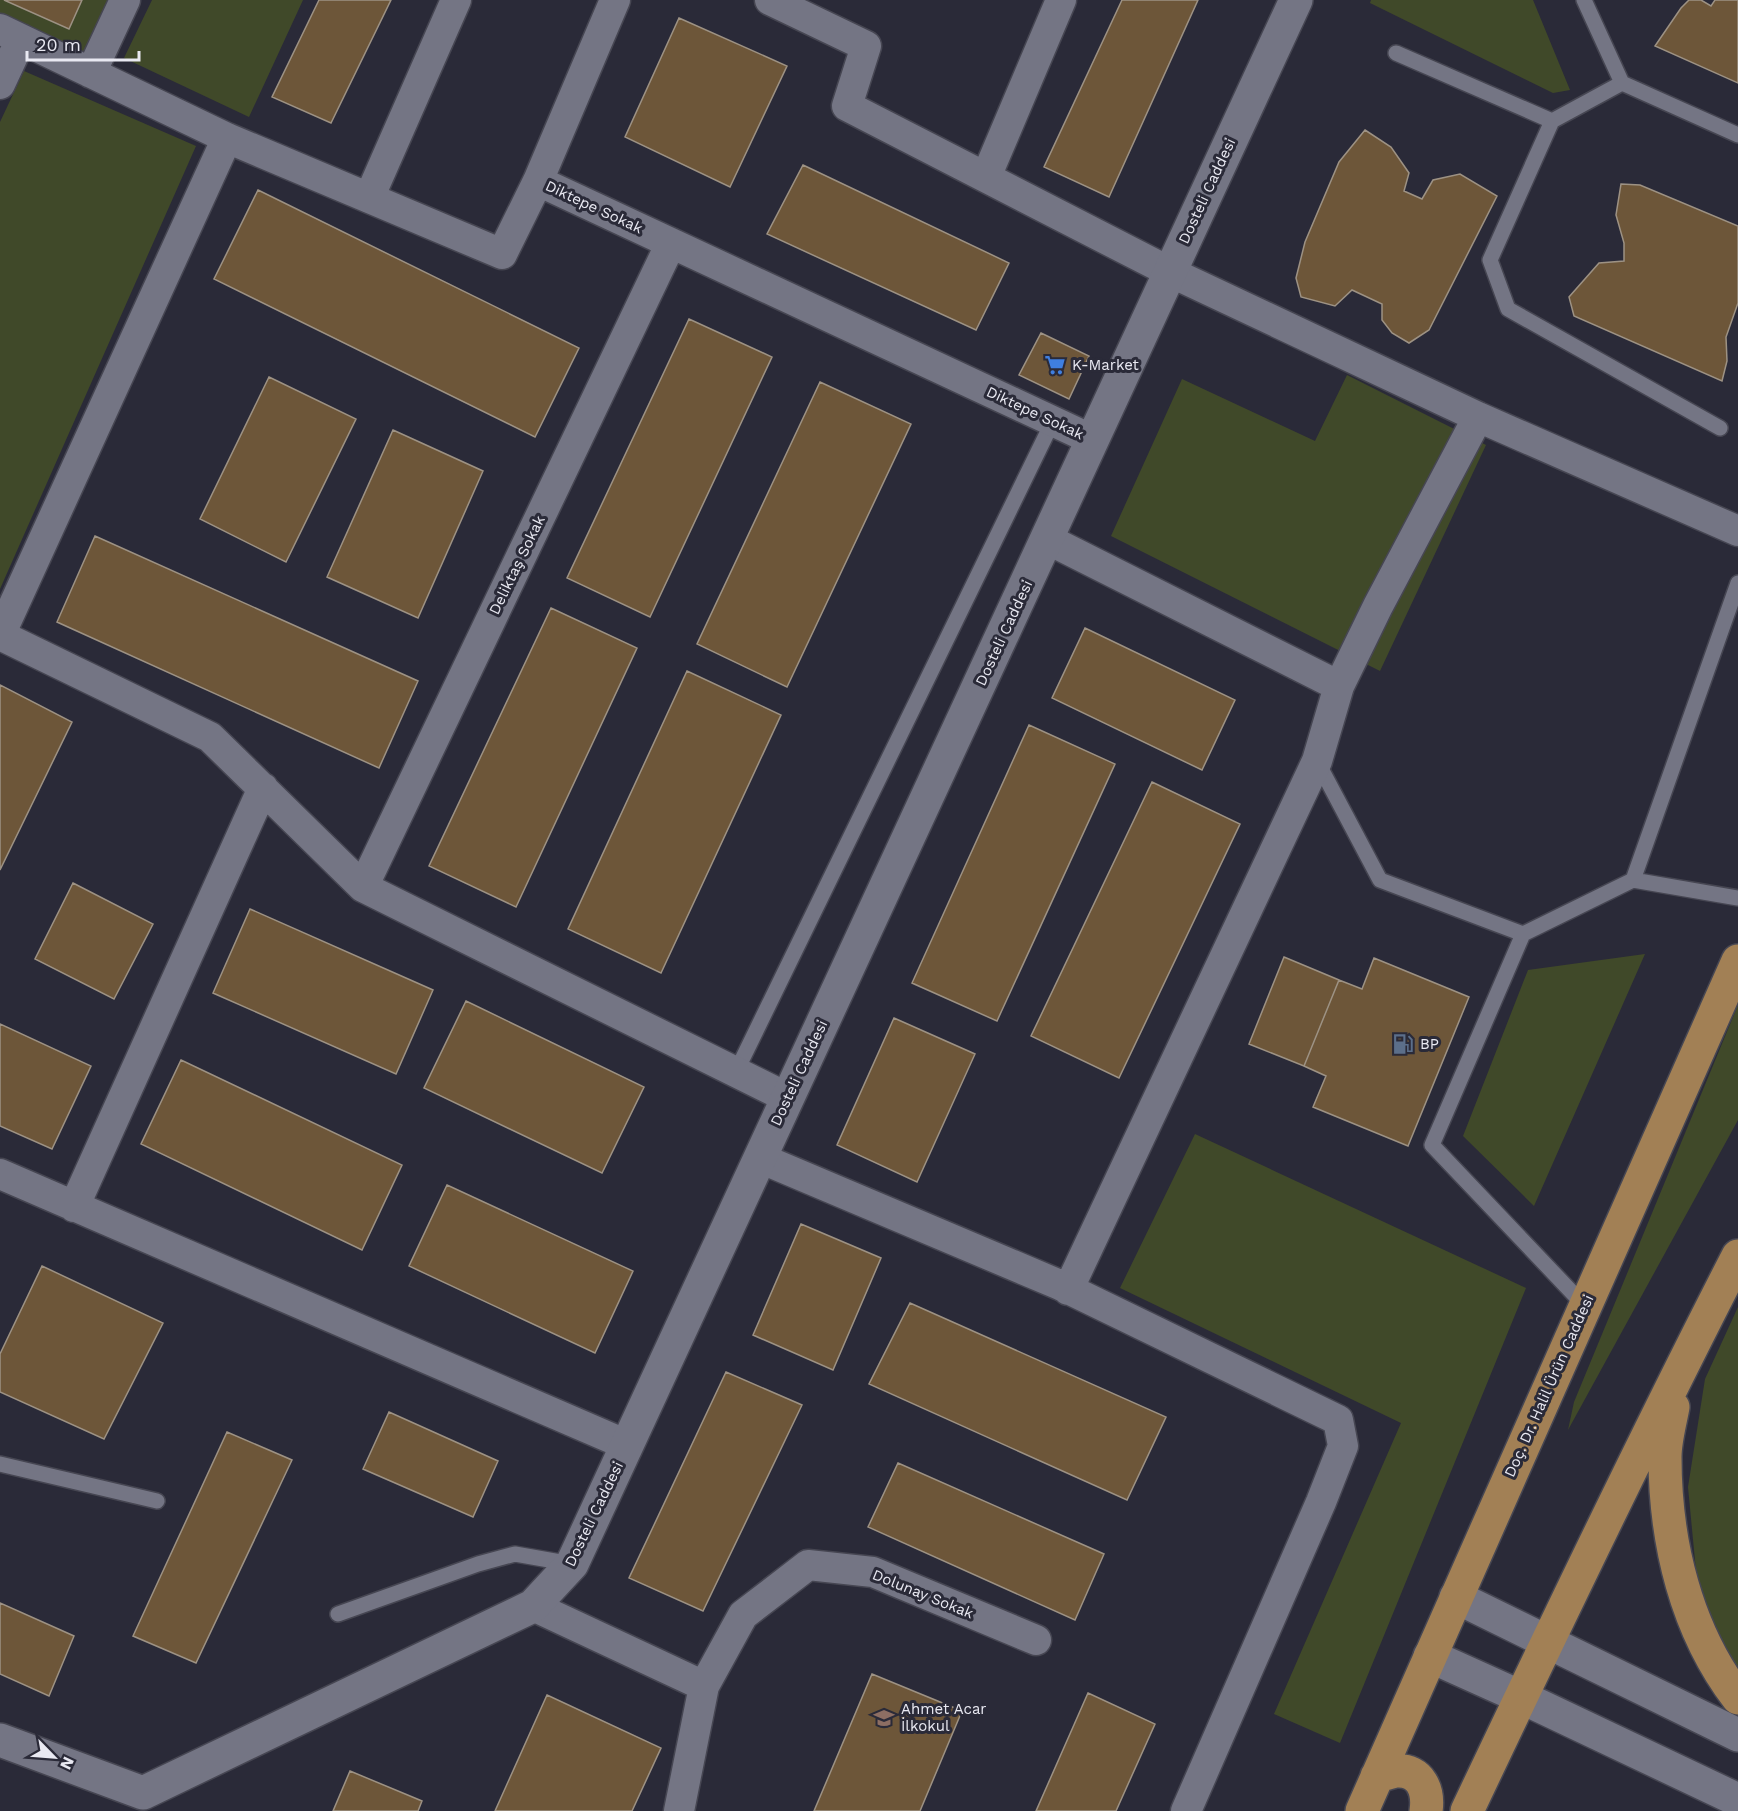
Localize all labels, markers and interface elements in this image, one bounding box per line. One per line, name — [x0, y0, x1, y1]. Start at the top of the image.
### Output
scale bar — [27, 24, 140, 62]
text: 20 m — [36, 34, 81, 55]
street label: Dosteli Caddesi — [1175, 135, 1239, 247]
street label: Diktepe Sokak — [542, 177, 646, 238]
supermarket icon: K-Market — [1043, 353, 1067, 377]
place label: K-Market — [1072, 356, 1140, 374]
street label: Diktepe Sokak — [983, 383, 1087, 444]
street label: Deliktaş Sokak — [485, 512, 549, 618]
street label: Dosteli Caddesi — [972, 577, 1036, 689]
street label: Dosteli Caddesi — [767, 1017, 831, 1129]
fuel station icon: BP — [1391, 1032, 1415, 1056]
place label: BP — [1420, 1035, 1439, 1053]
street label: Doç. Dr. Halil Ürün Caddesi — [1501, 1292, 1597, 1480]
street label: Dosteli Caddesi — [561, 1459, 627, 1569]
street label: Dolunay Sokak — [870, 1566, 977, 1623]
place label: Ahmet Acar İlkokul — [901, 1700, 987, 1735]
school or university icon: Ahmet Acar İlkokul — [872, 1706, 896, 1730]
north arrow — [24, 1727, 84, 1787]
text: N — [56, 1754, 78, 1773]

